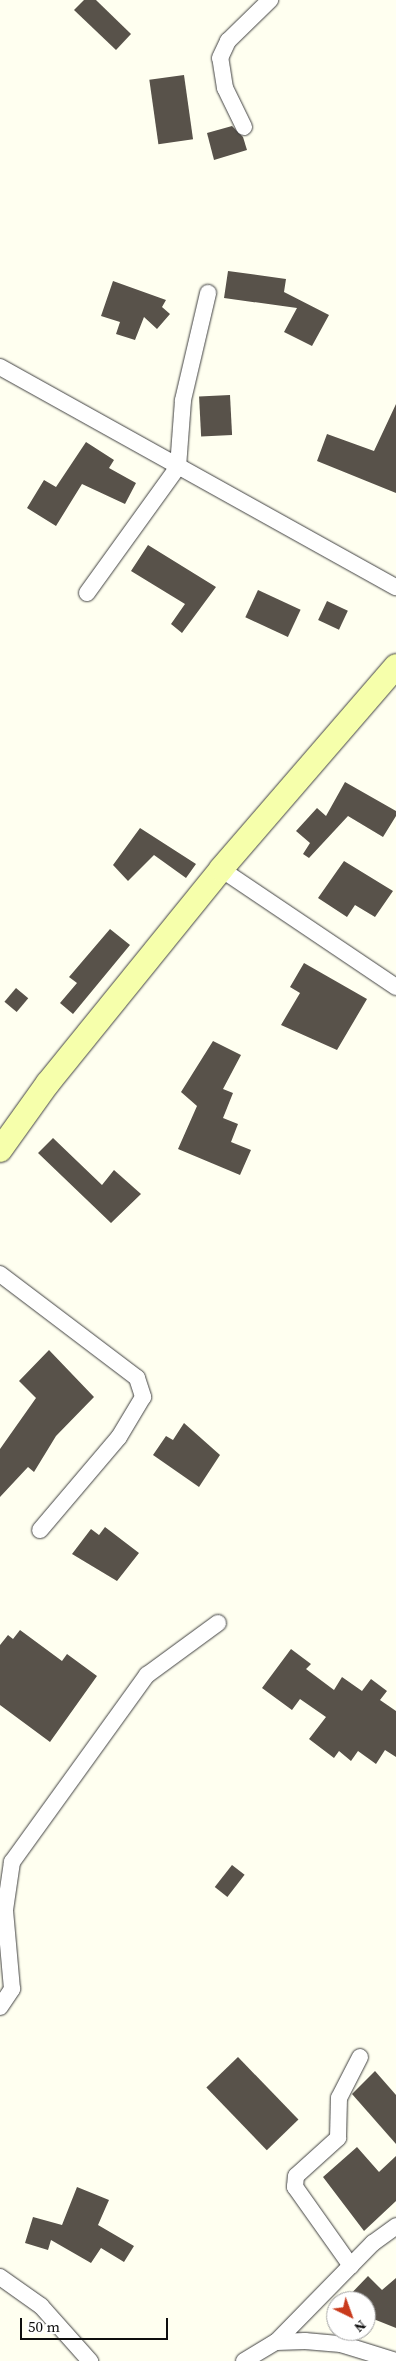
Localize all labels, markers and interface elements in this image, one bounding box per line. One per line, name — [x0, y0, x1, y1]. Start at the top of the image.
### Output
north arrow — [326, 2291, 376, 2341]
scale bar — [22, 2308, 170, 2340]
text: 50 m — [28, 2316, 60, 2337]
text: N — [350, 2316, 371, 2337]

